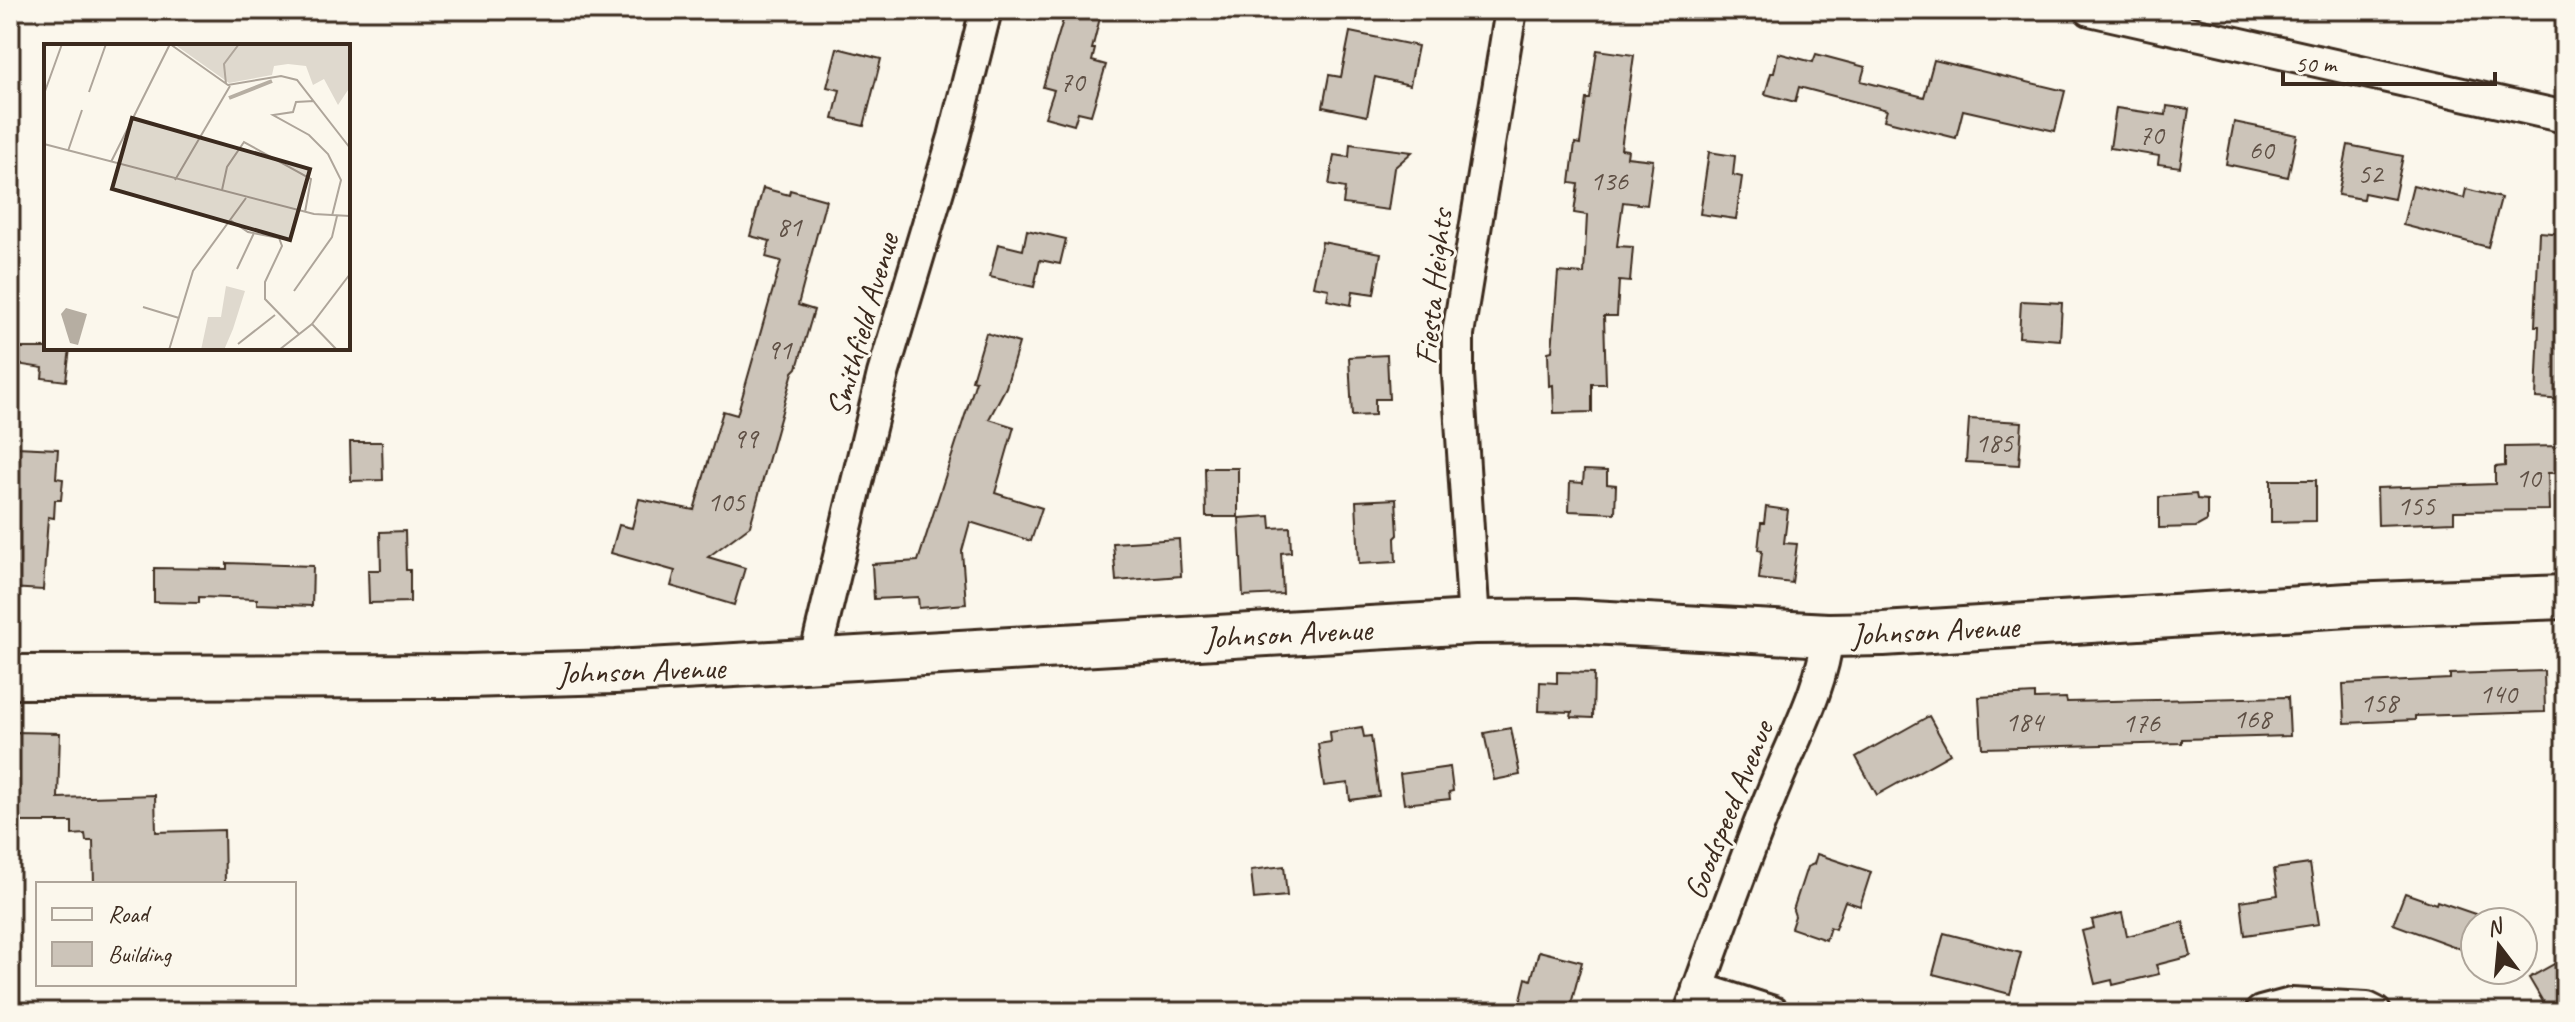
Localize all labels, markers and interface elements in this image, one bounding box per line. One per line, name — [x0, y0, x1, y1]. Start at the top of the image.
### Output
scale bar — [2283, 36, 2495, 86]
inset map — [44, 44, 350, 350]
text: 50 m — [2295, 49, 2338, 79]
house number: 70 — [1059, 64, 1087, 99]
house number: 70 — [2138, 117, 2166, 152]
house number: 60 — [2248, 132, 2276, 167]
house number: 52 — [2357, 156, 2385, 191]
house number: 136 — [1590, 163, 1629, 198]
street label: Fiesta Heights — [1405, 204, 1462, 367]
house number: 81 — [776, 209, 803, 244]
street label: Smithfield Avenue — [817, 226, 909, 422]
house number: 91 — [766, 332, 793, 367]
house number: 99 — [732, 421, 760, 456]
house number: 185 — [1975, 425, 2014, 460]
house number: 10 — [2515, 460, 2543, 495]
house number: 105 — [707, 484, 746, 519]
house number: 155 — [2397, 488, 2436, 523]
street label: Johnson Avenue — [1848, 605, 2023, 655]
street label: Johnson Avenue — [1201, 608, 1376, 658]
street label: Johnson Avenue — [554, 647, 728, 694]
house number: 140 — [2479, 676, 2519, 711]
house number: 158 — [2360, 685, 2400, 720]
house number: 168 — [2233, 701, 2273, 736]
house number: 184 — [2005, 704, 2045, 739]
house number: 176 — [2122, 705, 2161, 740]
street label: Goodspeed Avenue — [1674, 713, 1784, 905]
legend — [36, 882, 296, 986]
text: Road — [108, 899, 152, 929]
north arrow — [2459, 906, 2539, 986]
text: N — [2483, 911, 2507, 943]
text: Building — [108, 939, 173, 969]

